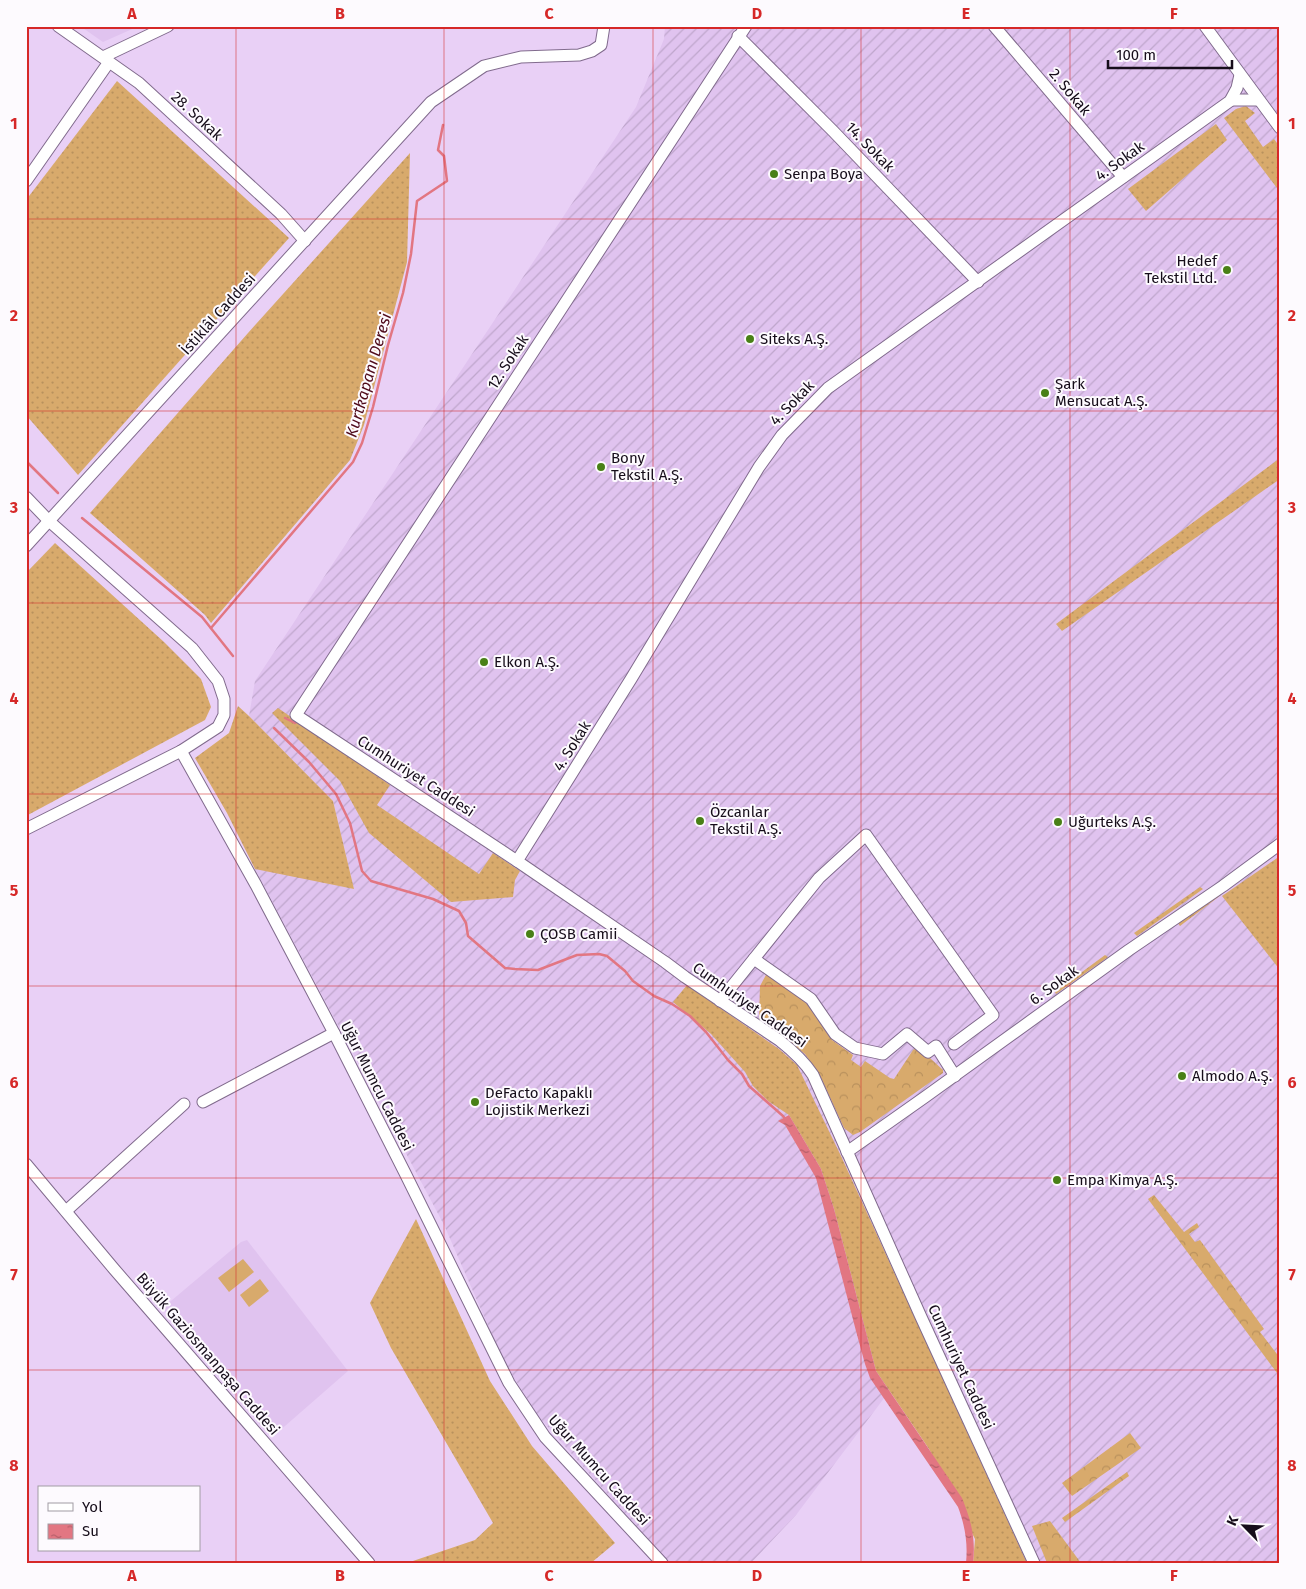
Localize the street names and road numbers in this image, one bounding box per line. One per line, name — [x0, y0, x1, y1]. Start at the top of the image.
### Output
street label: 2. Sokak — [1045, 65, 1095, 119]
street label: 28. Sokak — [168, 88, 227, 144]
street label: 14. Sokak — [842, 118, 898, 176]
street label: 4. Sokak — [1092, 137, 1148, 185]
street label: İstiklâl Caddesi — [177, 270, 259, 358]
street label: 12. Sokak — [484, 331, 533, 393]
street label: 4. Sokak — [766, 376, 818, 429]
street label: 4. Sokak — [550, 717, 595, 774]
street label: Cumhuriyet Caddesi — [354, 731, 478, 821]
street label: Cumhuriyet Caddesi — [689, 959, 811, 1051]
street label: 6. Sokak — [1026, 961, 1082, 1009]
street label: Uğur Mumcu Caddesi — [337, 1018, 417, 1154]
street label: Büyük Gaziosmanpaşa Caddesi — [133, 1269, 283, 1439]
street label: Cumhuriyet Caddesi — [924, 1302, 998, 1432]
street label: Uğur Mumcu Caddesi — [545, 1411, 653, 1529]

